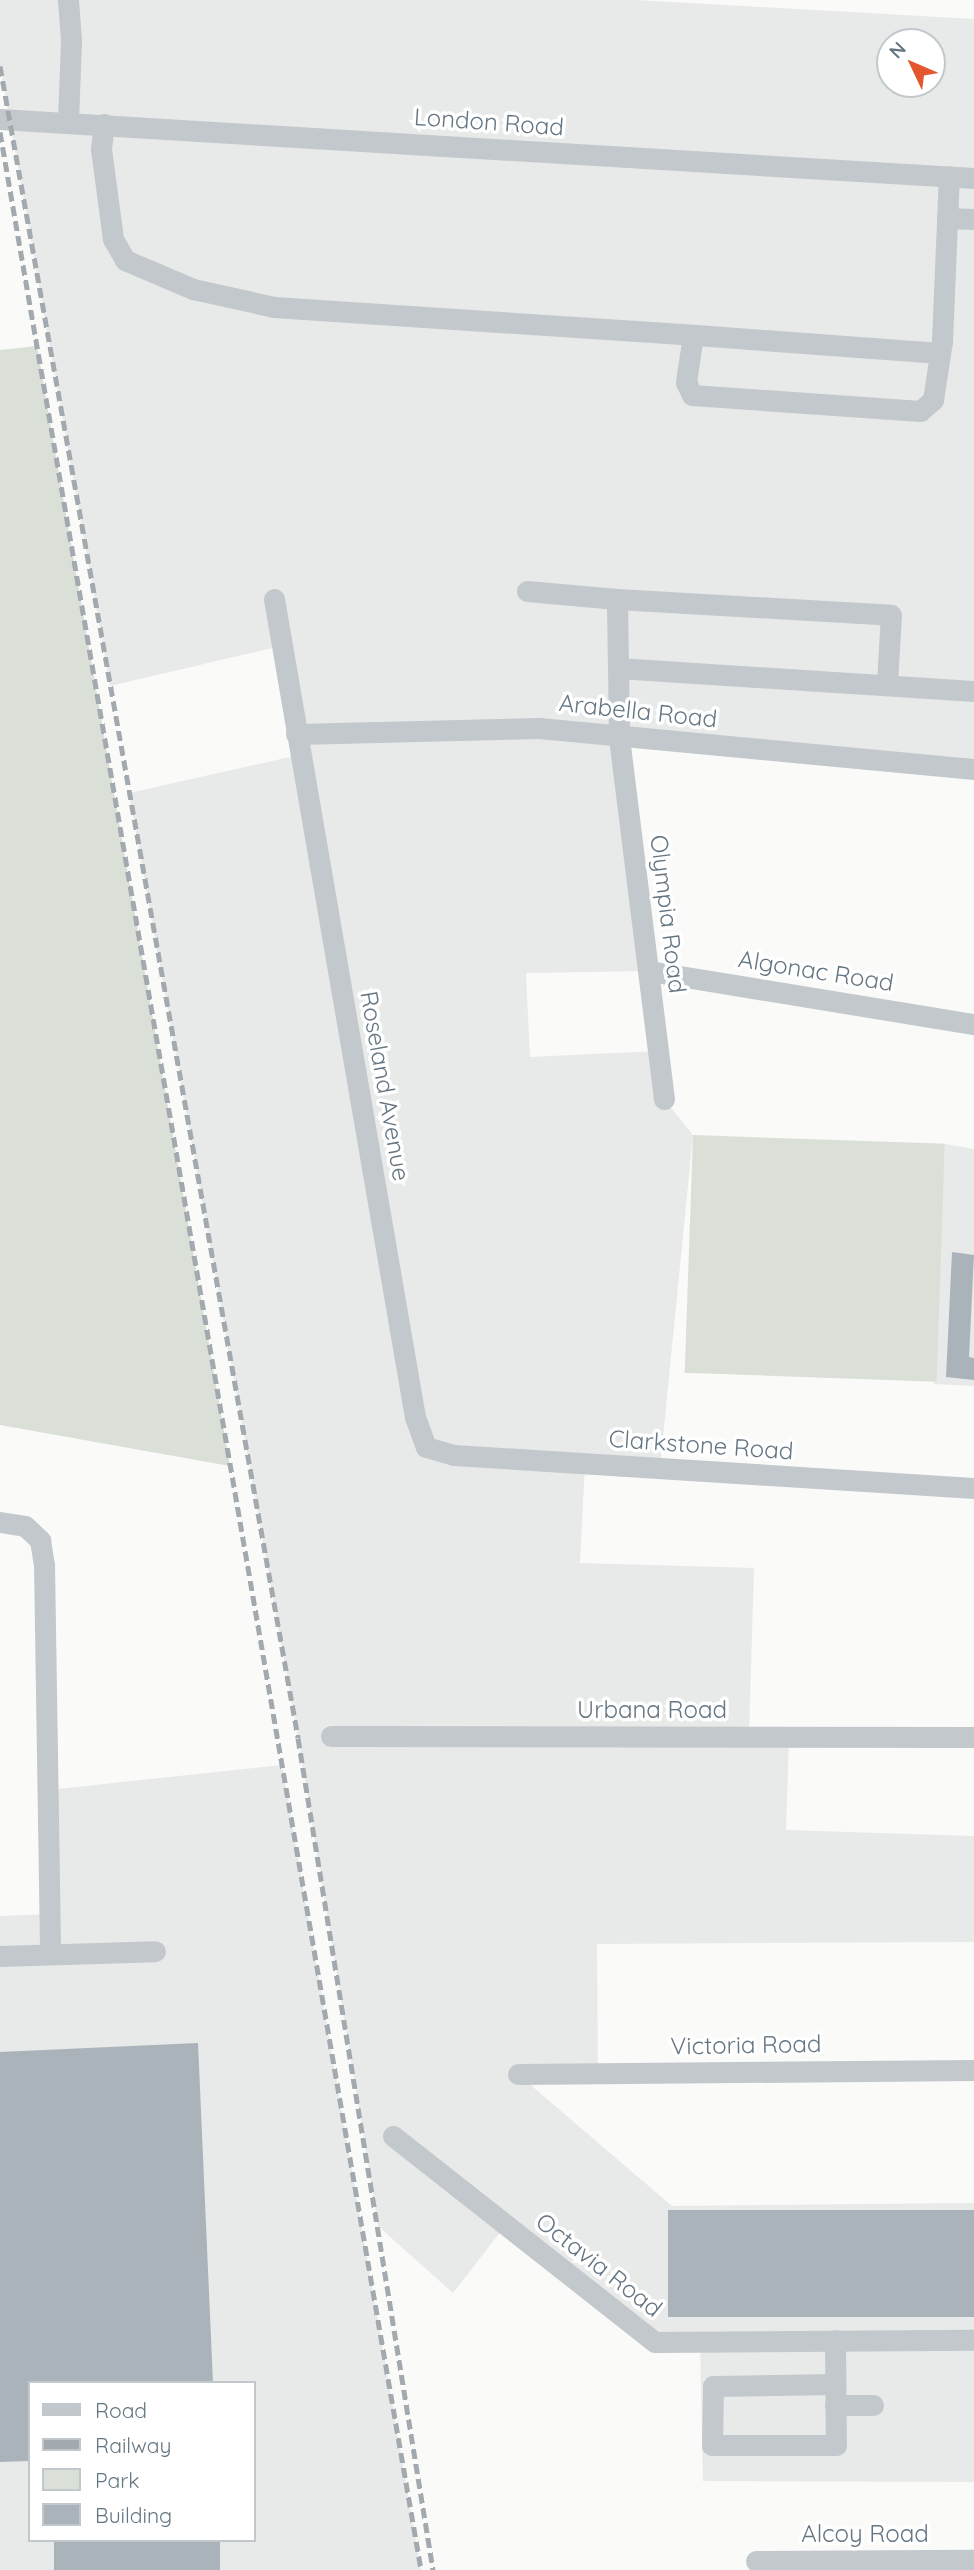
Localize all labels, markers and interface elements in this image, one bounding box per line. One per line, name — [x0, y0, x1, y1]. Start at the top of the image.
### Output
north arrow — [876, 28, 946, 98]
text: N — [884, 36, 911, 63]
street label: London Road — [413, 102, 565, 142]
street label: Arabella Road — [558, 688, 718, 734]
street label: Olympia Road — [644, 833, 692, 995]
street label: Algonac Road — [736, 945, 896, 997]
street label: Roseland Avenue — [354, 989, 416, 1183]
street label: Clarkstone Road — [608, 1424, 794, 1466]
street label: Urbana Road — [577, 1696, 727, 1724]
street label: Victoria Road — [670, 2029, 822, 2061]
street label: Octavia Road — [530, 2207, 668, 2323]
legend — [28, 2381, 256, 2542]
text: Road — [95, 2397, 147, 2423]
text: Railway — [95, 2432, 171, 2458]
text: Park — [95, 2467, 139, 2493]
text: Building — [95, 2502, 172, 2528]
street label: Alcoy Road — [801, 2520, 929, 2548]

